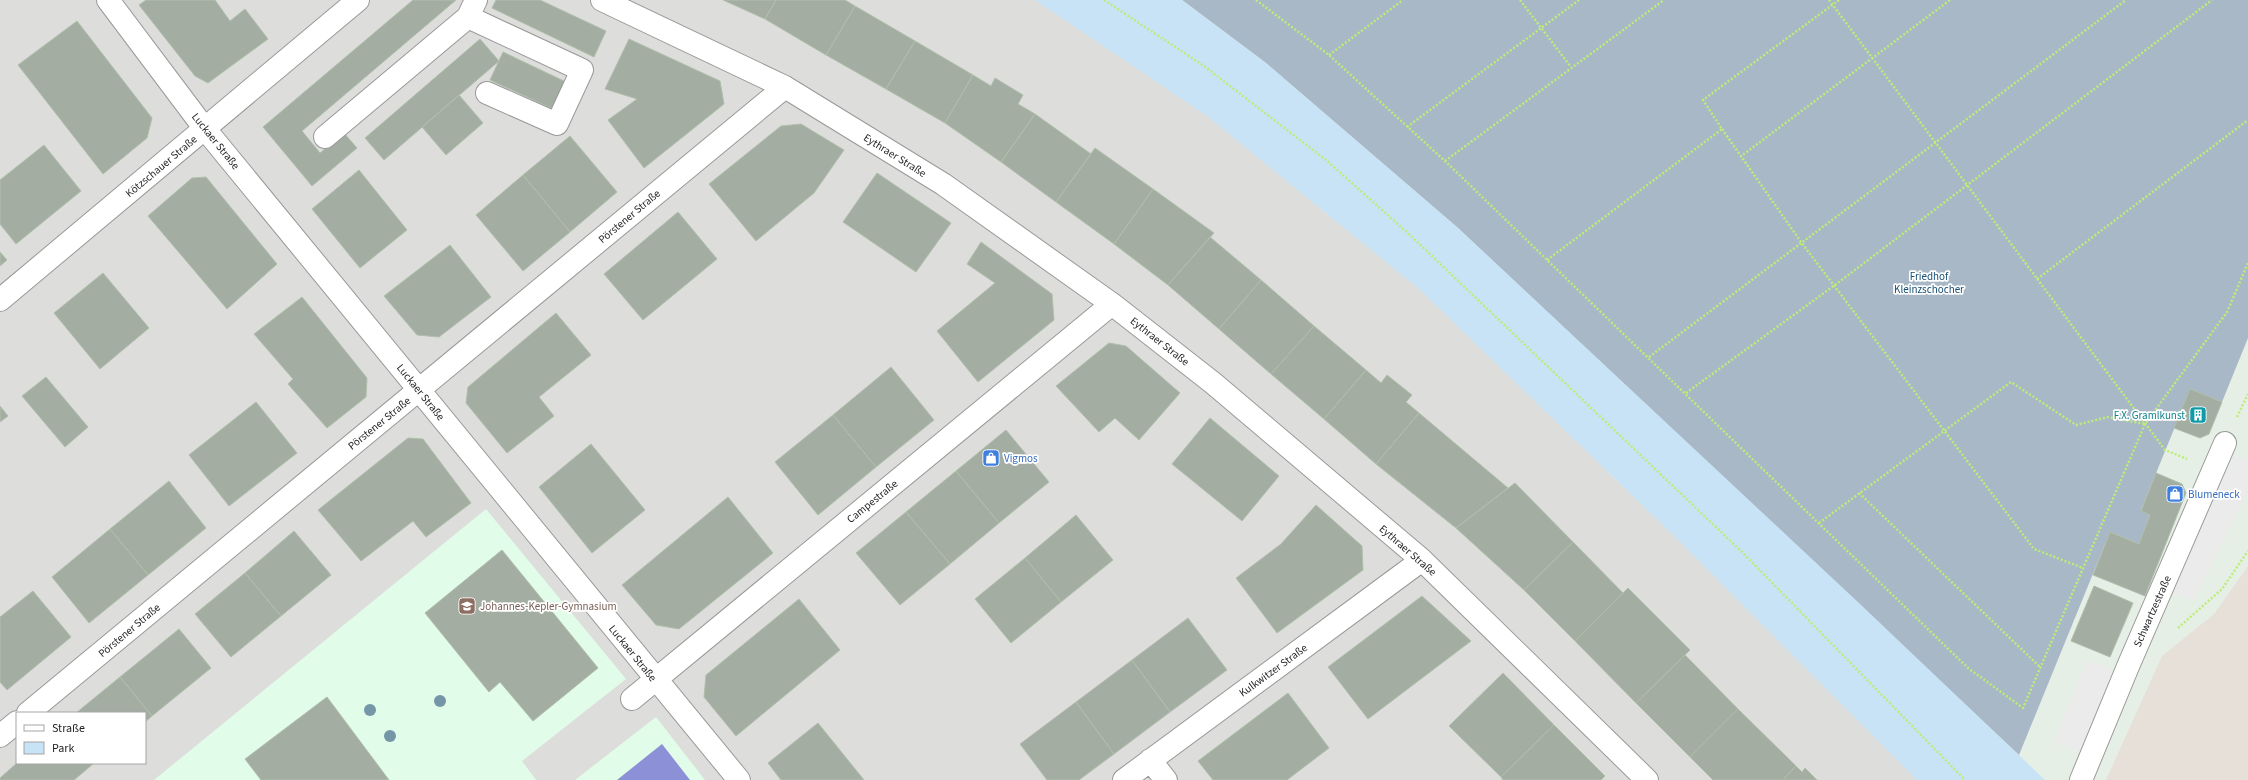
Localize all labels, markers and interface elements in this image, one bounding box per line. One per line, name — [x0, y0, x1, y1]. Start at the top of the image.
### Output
street label: Luckaer Straße — [188, 110, 243, 173]
street label: Eythraer Straße — [861, 130, 929, 181]
street label: Kötzschauer Straße — [122, 132, 201, 201]
street label: Pörstener Straße — [595, 186, 664, 247]
park label: Friedhof Kleinzschocher — [1894, 269, 1964, 297]
street label: Eythraer Straße — [1127, 314, 1193, 370]
street label: Luckaer Straße — [393, 361, 448, 424]
street label: Pörstener Straße — [345, 393, 414, 453]
building icon: F.X. Gramlkunst — [2188, 405, 2208, 425]
place label: F.X. Gramlkunst — [2114, 408, 2185, 423]
shop icon: Vigmos — [981, 448, 1001, 468]
place label: Vigmos — [1004, 451, 1038, 466]
street label: Campestraße — [844, 476, 901, 527]
shop icon: Blumeneck — [2165, 484, 2185, 504]
place label: Blumeneck — [2188, 487, 2240, 502]
street label: Eythraer Straße — [1376, 521, 1440, 580]
street label: Schwartzestraße — [2130, 573, 2175, 649]
school or university icon: Johannes-Kepler-Gymnasium — [457, 596, 477, 616]
place label: Johannes-Kepler-Gymnasium — [480, 599, 617, 614]
street label: Pörstener Straße — [95, 600, 164, 661]
street label: Luckaer Straße — [605, 622, 660, 685]
street label: Kulkwitzer Straße — [1236, 640, 1311, 700]
legend — [16, 712, 146, 764]
text: Straße — [52, 720, 85, 737]
text: Park — [52, 740, 74, 757]

